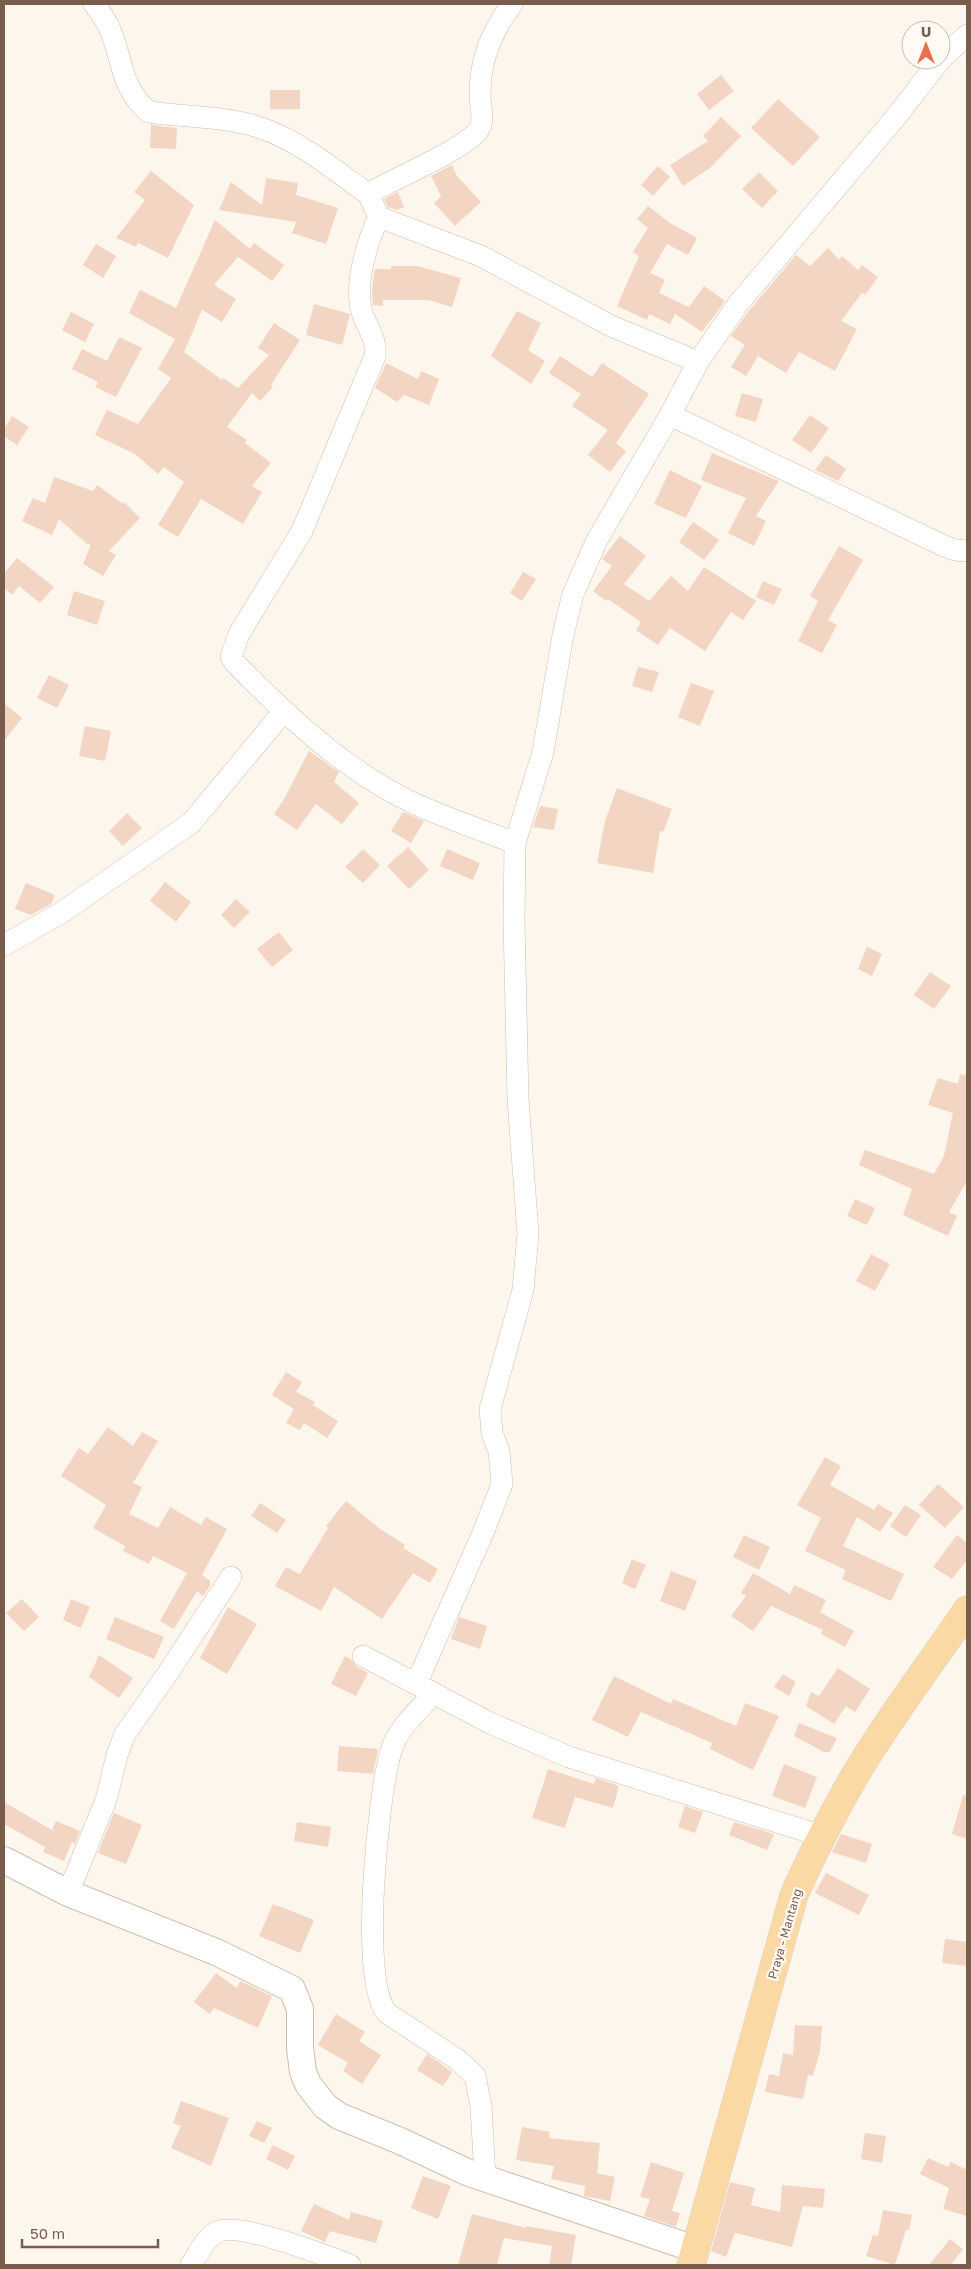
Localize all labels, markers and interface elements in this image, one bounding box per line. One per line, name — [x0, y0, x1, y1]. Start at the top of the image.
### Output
north arrow — [901, 20, 951, 70]
text: U — [921, 23, 931, 40]
street label: Praya - Mantang — [764, 1887, 805, 1981]
scale bar — [22, 2216, 159, 2248]
text: 50 m — [30, 2224, 65, 2242]

